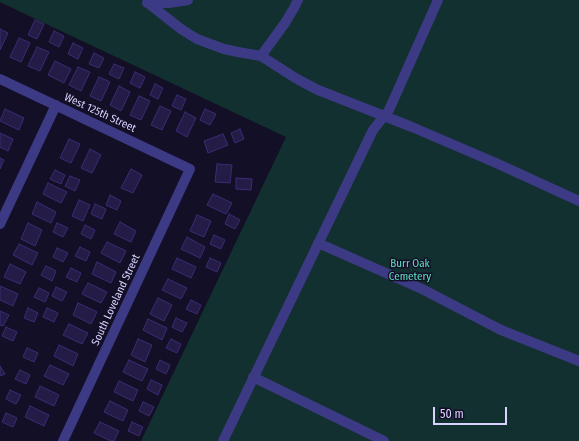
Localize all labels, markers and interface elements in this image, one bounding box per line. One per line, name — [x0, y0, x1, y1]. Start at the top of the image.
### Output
street label: West 125th Street — [62, 91, 138, 135]
street label: South Loveland Street — [89, 252, 143, 348]
park label: Burr Oak Cemetery — [389, 257, 431, 283]
scale bar — [435, 399, 509, 425]
text: 50 m — [440, 407, 464, 421]

